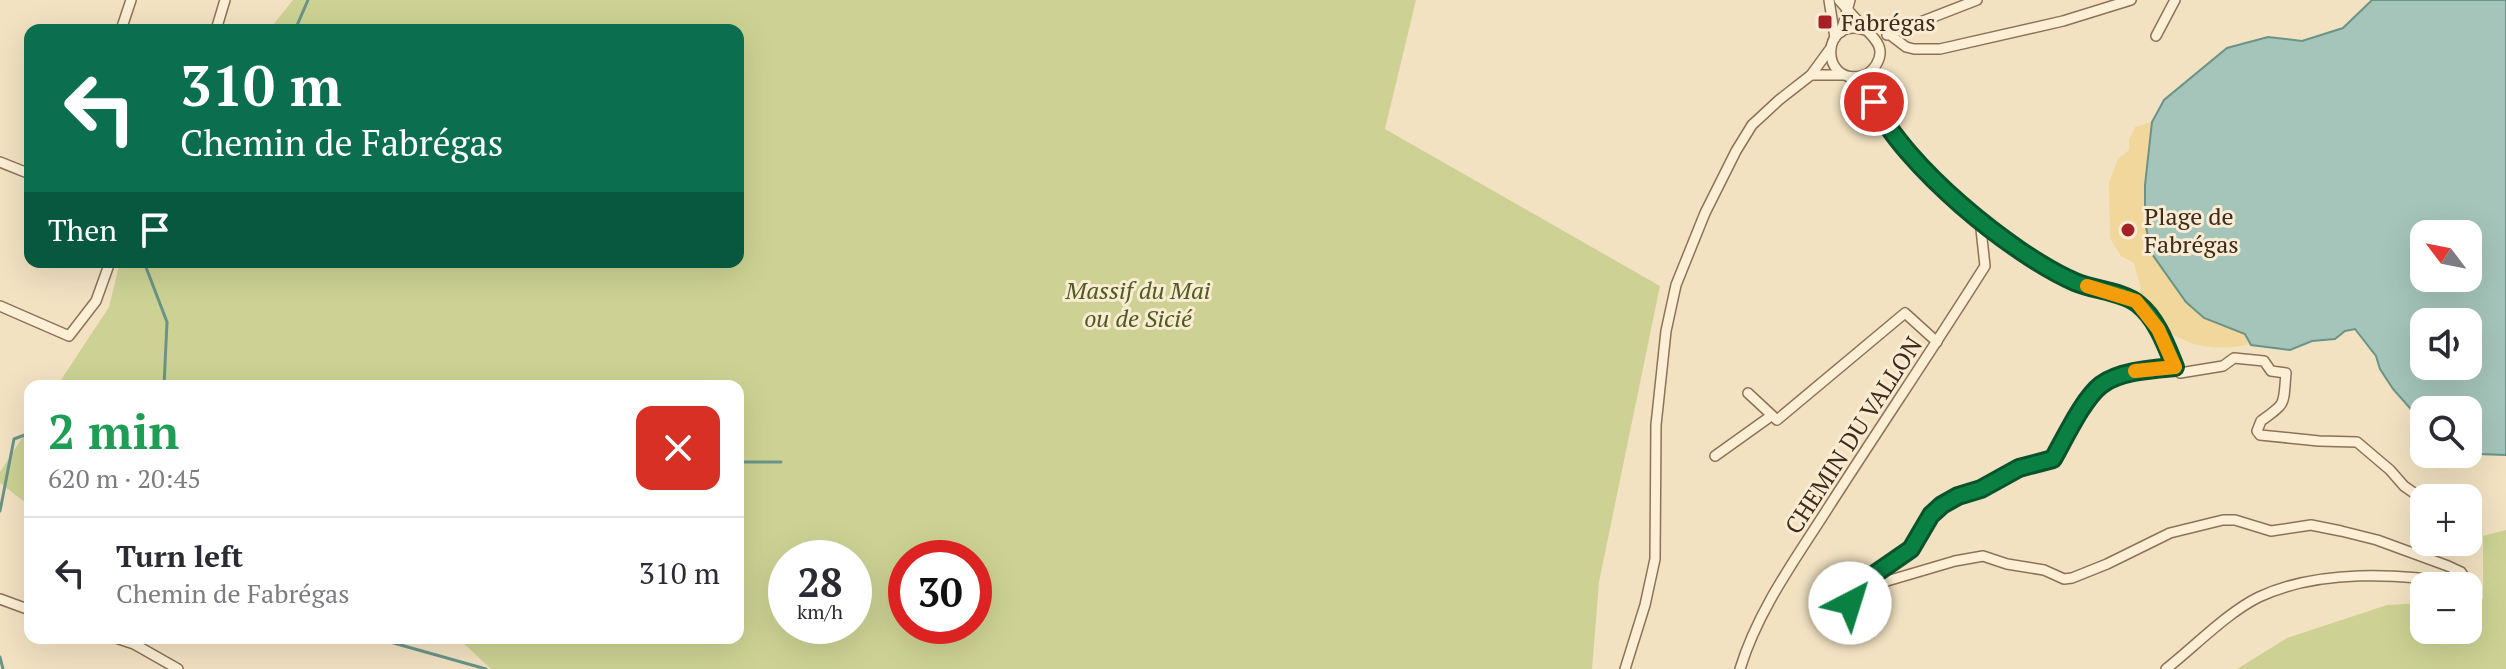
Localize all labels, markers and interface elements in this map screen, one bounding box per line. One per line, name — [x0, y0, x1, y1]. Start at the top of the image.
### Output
place label: Fabrégas — [1841, 6, 1936, 38]
marker: Fabrégas — [1816, 13, 1834, 31]
text: 310 m — [180, 48, 342, 122]
icon: left — [48, 56, 152, 160]
pin — [1840, 68, 1908, 136]
icon: arrive — [1852, 80, 1896, 124]
text: Chemin de Fabrégas — [180, 119, 503, 166]
place label: Plage de Fabrégas — [2144, 200, 2239, 260]
icon: arrive — [133, 208, 177, 252]
text: Then — [48, 210, 117, 250]
north arrow — [2410, 220, 2482, 292]
map controls — [2410, 220, 2482, 644]
marker: Plage de Fabrégas — [2119, 221, 2137, 239]
park label: Massif du Mai ou de Sicié — [1065, 274, 1211, 334]
button: sound — [2410, 308, 2482, 380]
street label: CHEMIN DU VALLON — [1777, 330, 1929, 540]
button: search — [2410, 396, 2482, 468]
text: 2 min — [48, 399, 179, 463]
button: close — [636, 406, 720, 490]
text: 620 m · 20:45 — [48, 461, 201, 495]
button: + — [2410, 484, 2482, 556]
text: Turn left — [116, 536, 243, 576]
speed limit sign: 30 — [888, 540, 992, 644]
icon: left — [48, 551, 92, 595]
text: 310 m — [639, 553, 720, 593]
text: 28 — [797, 555, 843, 608]
position arrow — [1808, 561, 1892, 645]
button: − — [2410, 572, 2482, 644]
text: Chemin de Fabrégas — [116, 576, 350, 610]
text: km/h — [797, 598, 843, 625]

